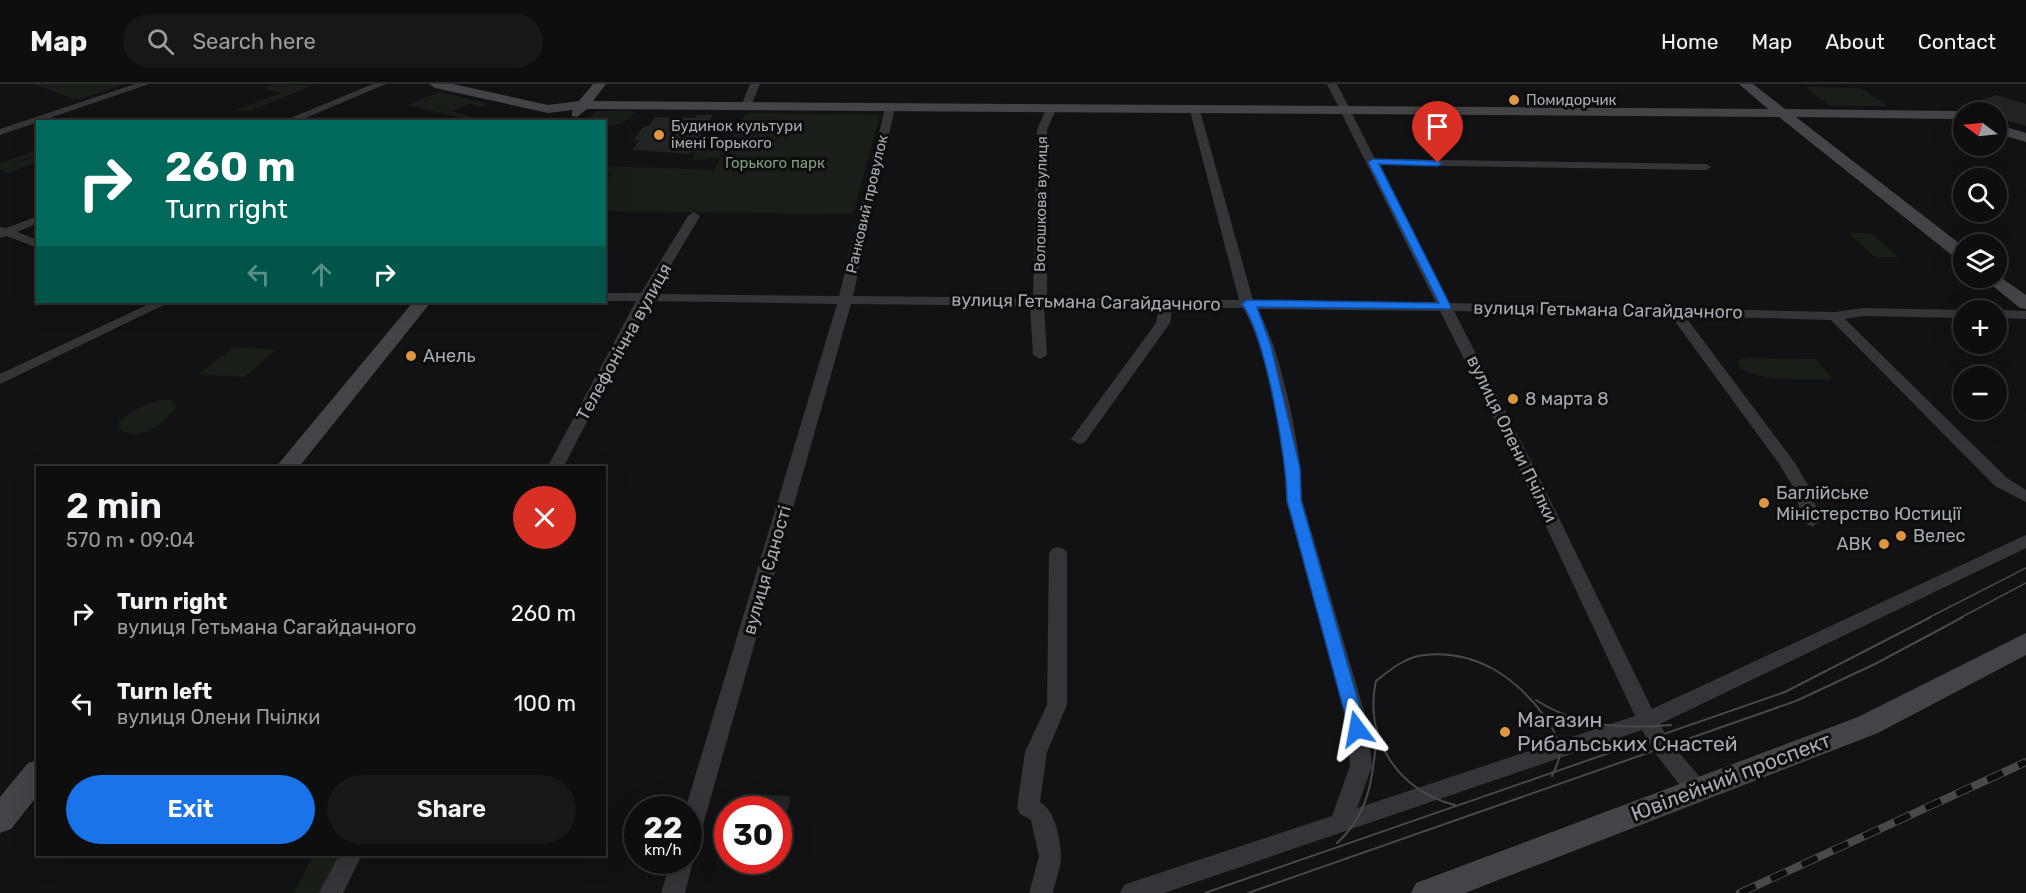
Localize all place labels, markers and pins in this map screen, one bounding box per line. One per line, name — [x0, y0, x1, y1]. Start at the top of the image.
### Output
place label: Помидорчик — [1526, 91, 1617, 109]
marker: Помидорчик — [1507, 93, 1521, 107]
pin — [1412, 101, 1463, 163]
place label: Будинок культури імені Горького — [671, 117, 802, 152]
marker: Будинок культури імені Горького — [652, 128, 666, 142]
place label: Анель — [423, 345, 475, 367]
marker: Анель — [404, 349, 418, 363]
place label: 8 марта 8 — [1525, 388, 1609, 410]
marker: 8 марта 8 — [1506, 392, 1520, 406]
place label: Баглійське Міністерство Юстиції — [1776, 482, 1962, 525]
marker: Баглійське Міністерство Юстиції — [1757, 496, 1771, 510]
place label: Велес — [1913, 525, 1966, 547]
marker: Велес — [1894, 529, 1908, 543]
place label: АВК — [1836, 533, 1872, 555]
marker: АВК — [1877, 537, 1891, 551]
place label: Магазин Рибальських Снастей — [1517, 707, 1738, 756]
marker: Магазин Рибальських Снастей — [1498, 725, 1512, 739]

